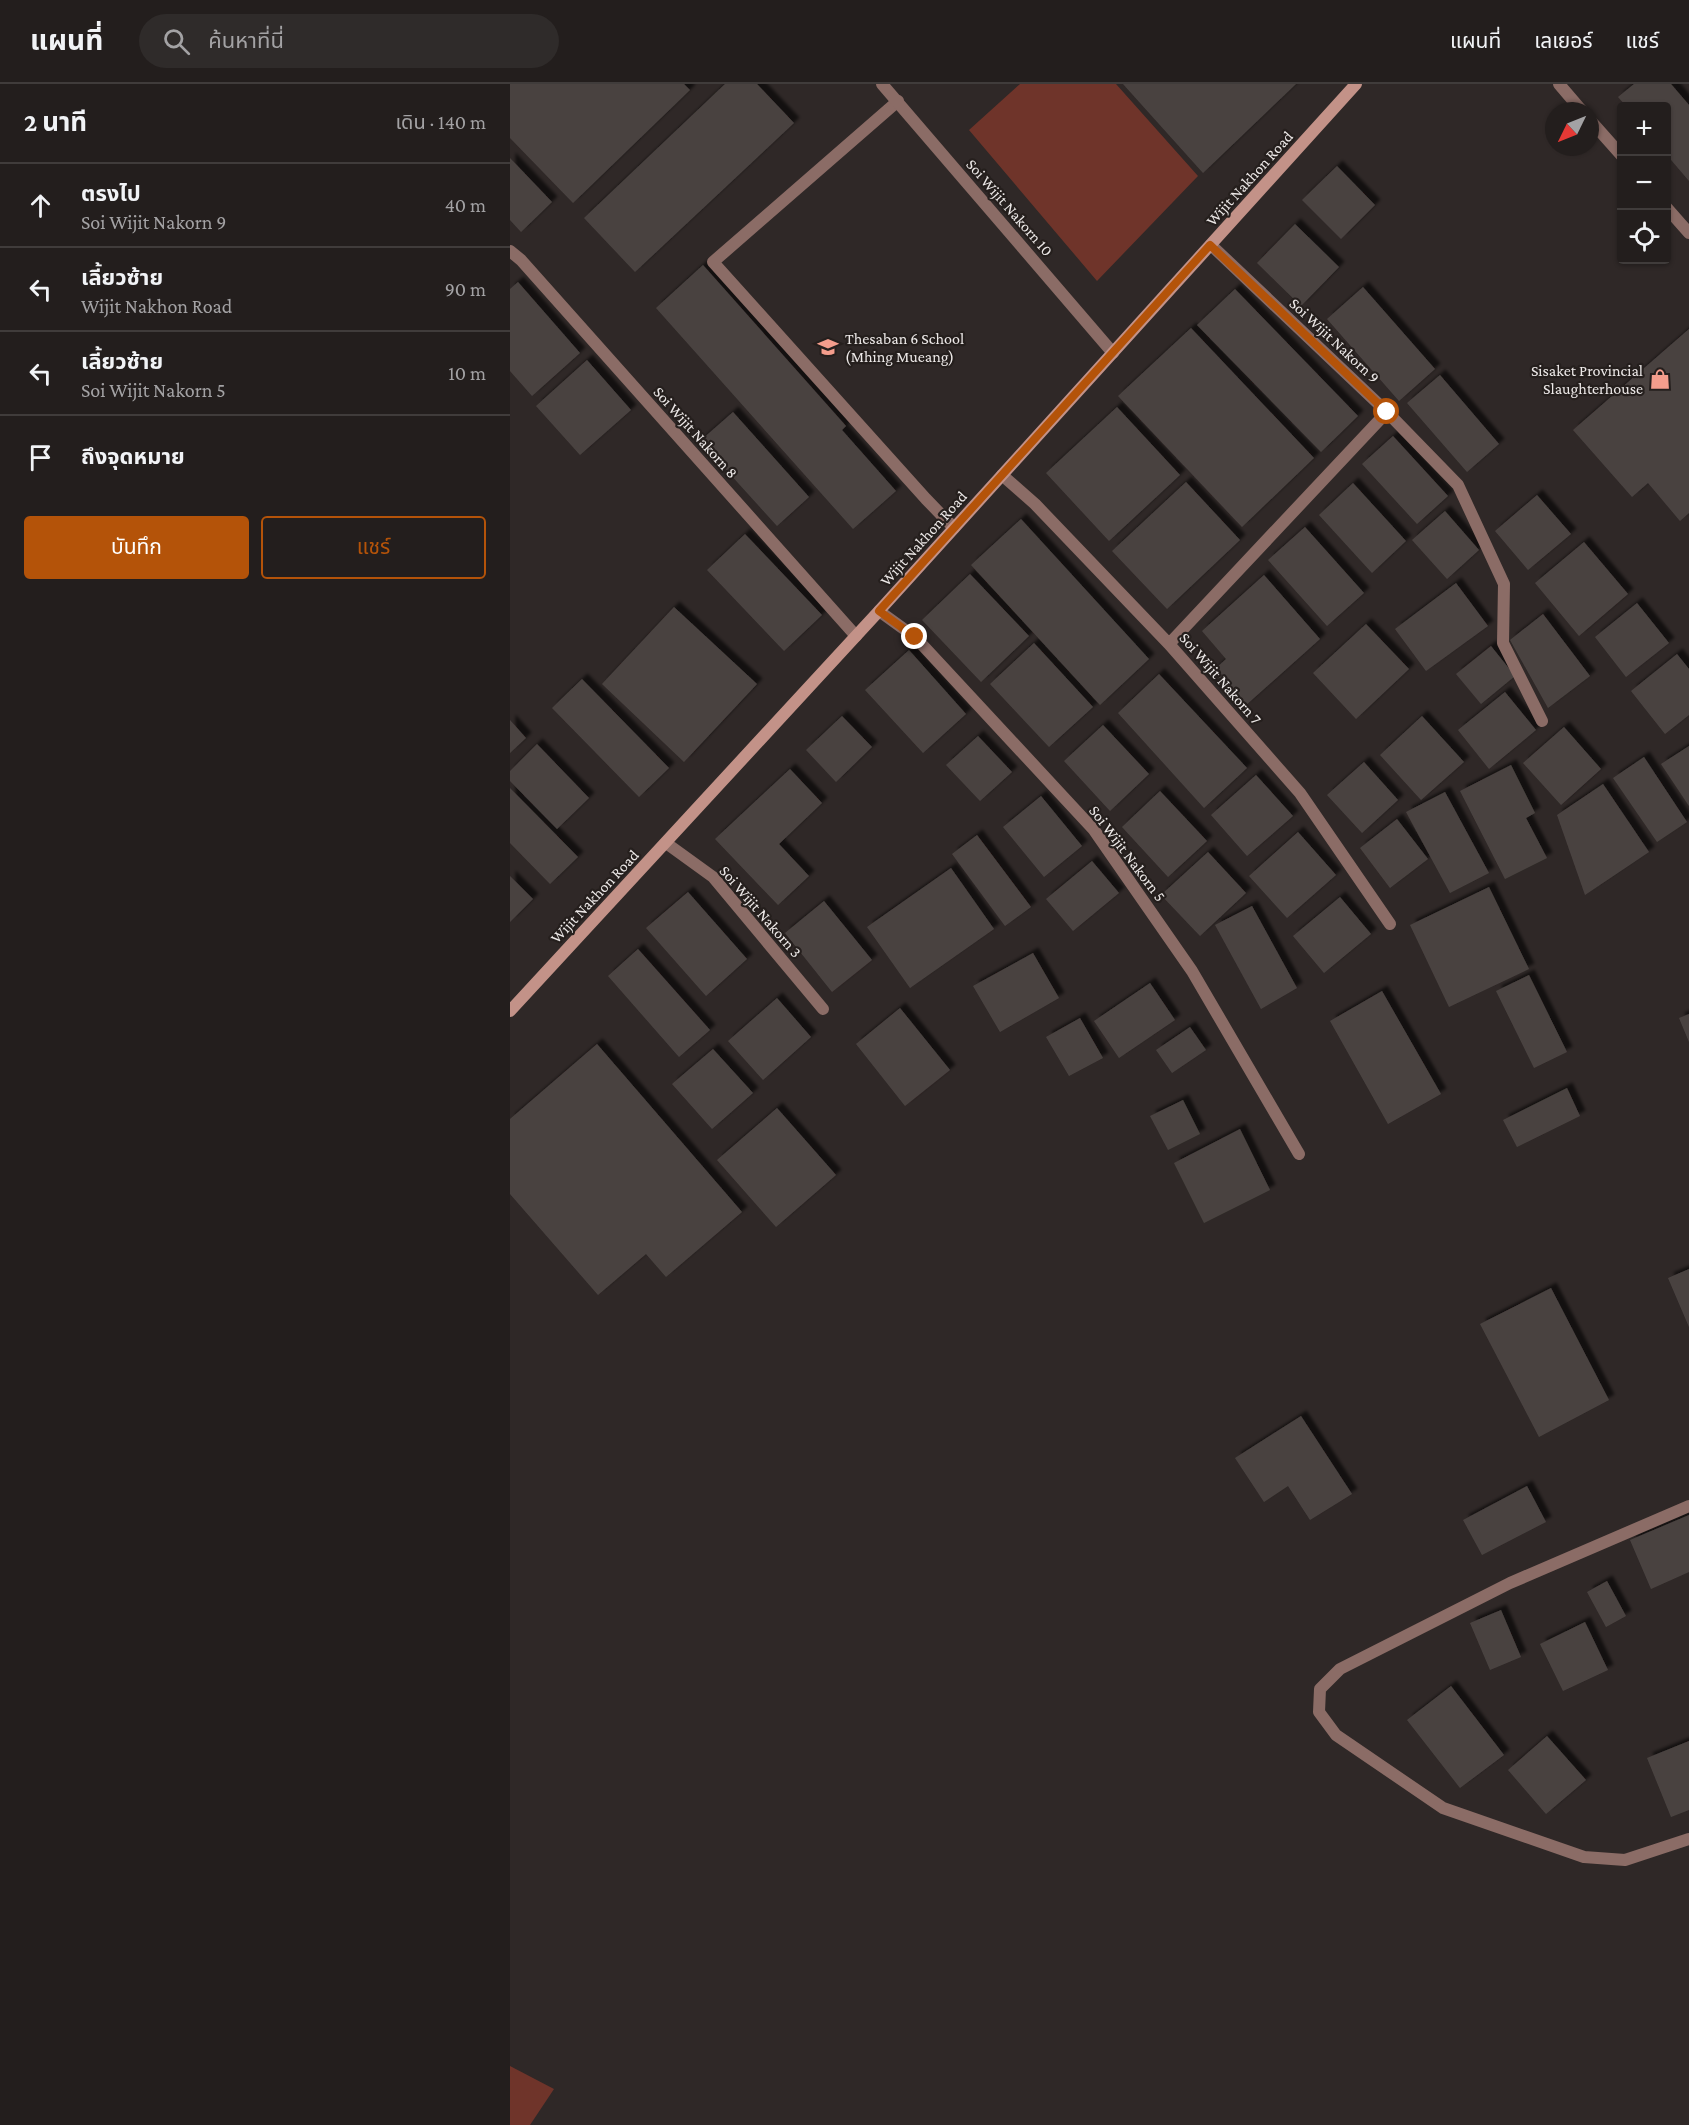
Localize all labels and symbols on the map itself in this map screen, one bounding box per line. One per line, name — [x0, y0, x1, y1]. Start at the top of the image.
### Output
north arrow — [1545, 102, 1599, 156]
street label: Wijit Nakhon Road — [1203, 127, 1297, 230]
street label: Soi Wijit Nakorn 10 — [962, 155, 1056, 260]
street label: Soi Wijit Nakorn 9 — [1286, 294, 1383, 387]
place label: Thesaban 6 School (Mhing Mueang) — [845, 330, 964, 366]
school or university icon: Thesaban 6 School (Mhing Mueang) — [816, 335, 840, 359]
place label: Sisaket Provincial Slaughterhouse — [1531, 362, 1643, 398]
shop icon: Sisaket Provincial Slaughterhouse — [1648, 367, 1672, 391]
street label: Soi Wijit Nakorn 8 — [649, 383, 741, 482]
route start — [1373, 398, 1399, 424]
street label: Wijit Nakhon Road — [877, 487, 971, 590]
route end — [901, 623, 927, 649]
street label: Soi Wijit Nakorn 7 — [1176, 629, 1265, 729]
street label: Soi Wijit Nakorn 5 — [1085, 802, 1169, 905]
street label: Wijit Nakhon Road — [547, 846, 643, 947]
street label: Soi Wijit Nakorn 3 — [715, 862, 805, 961]

